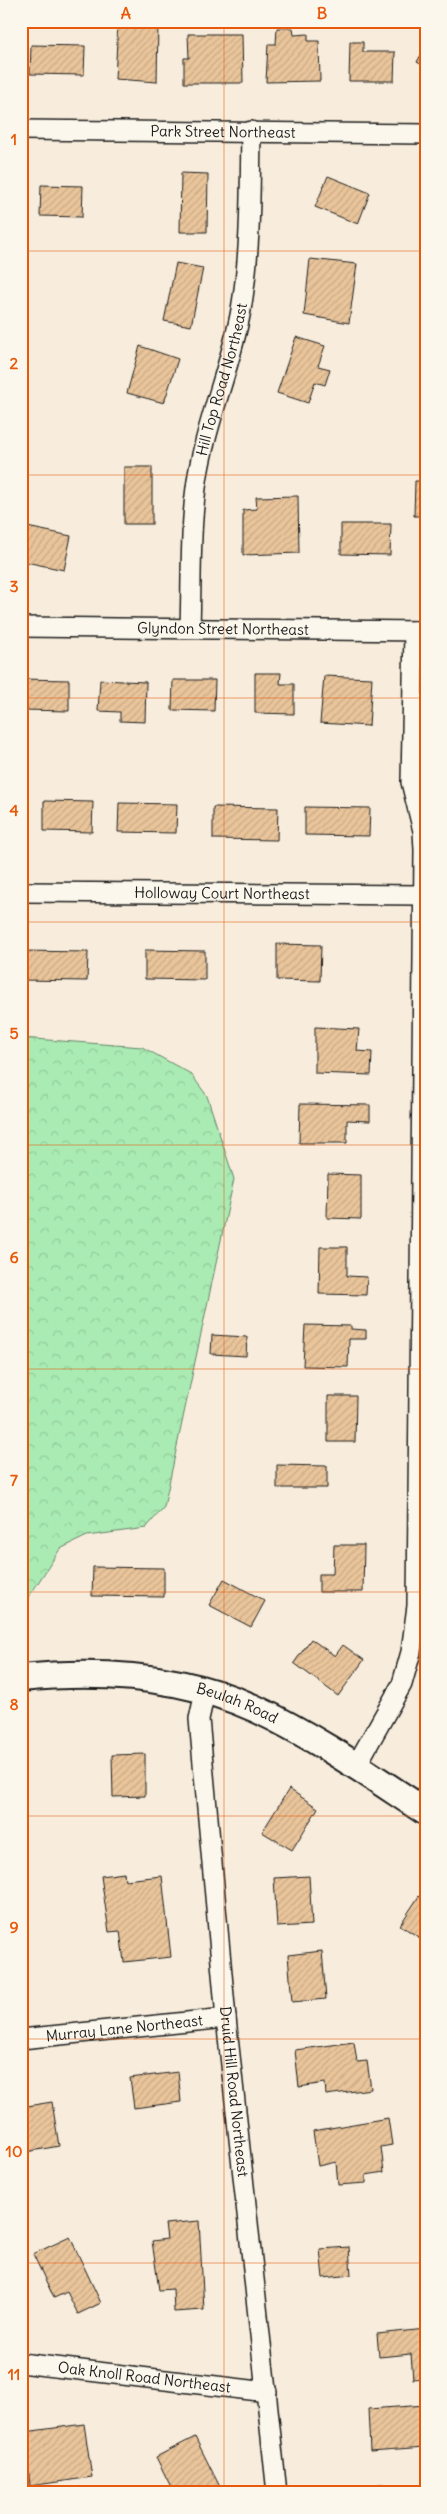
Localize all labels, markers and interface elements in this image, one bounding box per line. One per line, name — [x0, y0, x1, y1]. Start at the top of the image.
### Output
text: A — [121, 3, 131, 23]
text: B — [317, 3, 328, 23]
street label: Park Street Northeast — [150, 121, 296, 142]
text: 1 — [11, 129, 17, 149]
street label: Hill Top Road Northeast — [192, 302, 251, 458]
text: 2 — [10, 353, 19, 373]
text: 3 — [9, 576, 19, 596]
street label: Glyndon Street Northeast — [137, 618, 309, 639]
text: 4 — [9, 800, 19, 820]
street label: Holloway Court Northeast — [134, 883, 310, 903]
text: 5 — [9, 1023, 19, 1043]
text: 6 — [9, 1247, 19, 1267]
text: 7 — [10, 1470, 18, 1490]
street label: Beulah Road — [194, 1678, 281, 1727]
text: 8 — [9, 1694, 19, 1714]
text: 9 — [9, 1917, 19, 1937]
street label: Druid Hill Road Northeast — [216, 2005, 253, 2178]
street label: Murray Lane Northeast — [45, 2010, 204, 2045]
text: 10 — [6, 2141, 22, 2161]
street label: Oak Knoll Road Northeast — [57, 2357, 232, 2397]
text: 11 — [8, 2364, 20, 2384]

